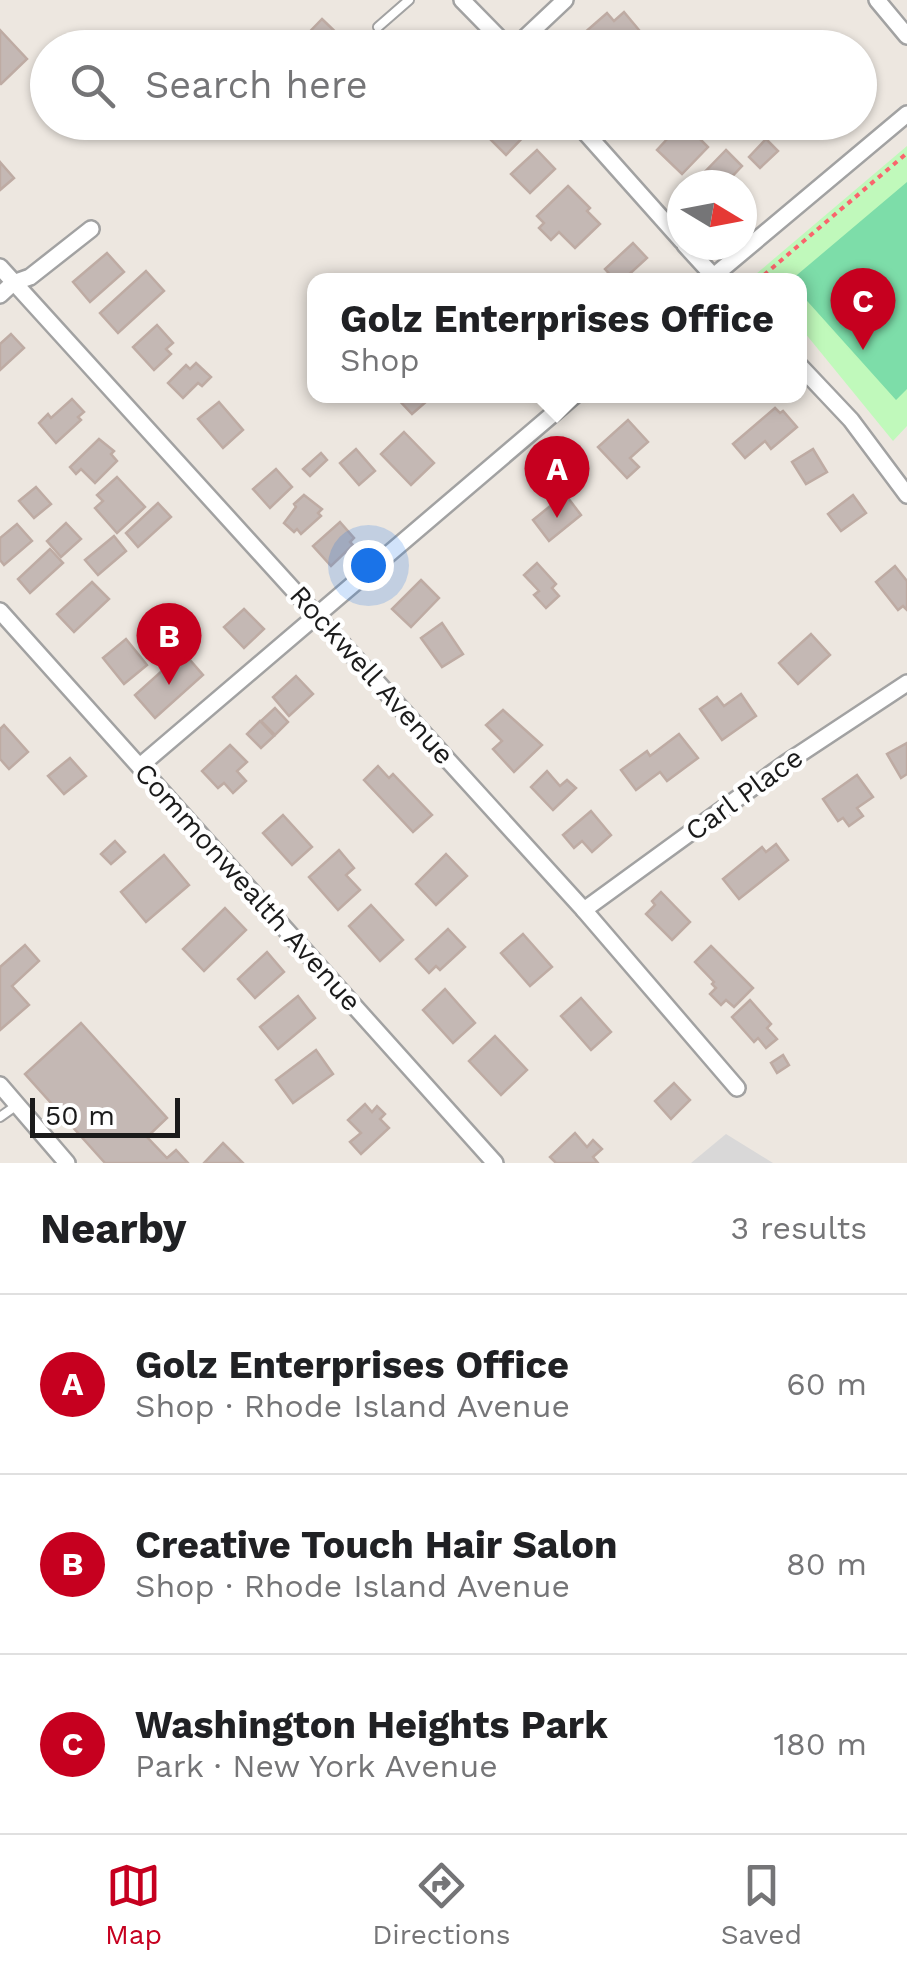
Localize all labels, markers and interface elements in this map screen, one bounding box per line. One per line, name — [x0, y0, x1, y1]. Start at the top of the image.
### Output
search box — [30, 30, 877, 140]
icon: search — [65, 58, 120, 113]
text: Search here — [145, 63, 368, 107]
north arrow — [667, 170, 757, 260]
pin: C — [830, 268, 896, 350]
popup — [307, 273, 807, 403]
text: Golz Enterprises Office — [340, 297, 774, 341]
text: Shop — [340, 341, 420, 379]
pin: A — [524, 436, 590, 518]
your location — [343, 540, 394, 591]
street label: Rockwell Avenue — [283, 579, 461, 771]
pin: B — [136, 602, 202, 685]
street label: Carl Place — [679, 740, 809, 848]
street label: Commonwealth Avenue — [128, 756, 368, 1018]
scale bar — [30, 1093, 180, 1138]
text: 50 m — [45, 1099, 115, 1132]
text: Nearby — [40, 1204, 187, 1253]
text: 3 results — [730, 1209, 867, 1247]
text: Golz Enterprises Office — [135, 1343, 569, 1387]
text: A — [62, 1365, 83, 1403]
text: 60 m — [786, 1365, 867, 1403]
text: Shop · Rhode Island Avenue — [135, 1387, 570, 1425]
text: Creative Touch Hair Salon — [135, 1523, 618, 1567]
text: B — [62, 1545, 83, 1583]
text: 80 m — [786, 1545, 867, 1583]
text: Shop · Rhode Island Avenue — [135, 1567, 570, 1605]
text: Washington Heights Park — [135, 1703, 608, 1747]
text: C — [62, 1725, 83, 1763]
text: 180 m — [773, 1725, 867, 1763]
text: Park · New York Avenue — [135, 1747, 498, 1785]
tab: Map — [105, 1858, 162, 1951]
tab: Directions — [372, 1858, 511, 1951]
tab: Saved — [721, 1858, 802, 1951]

